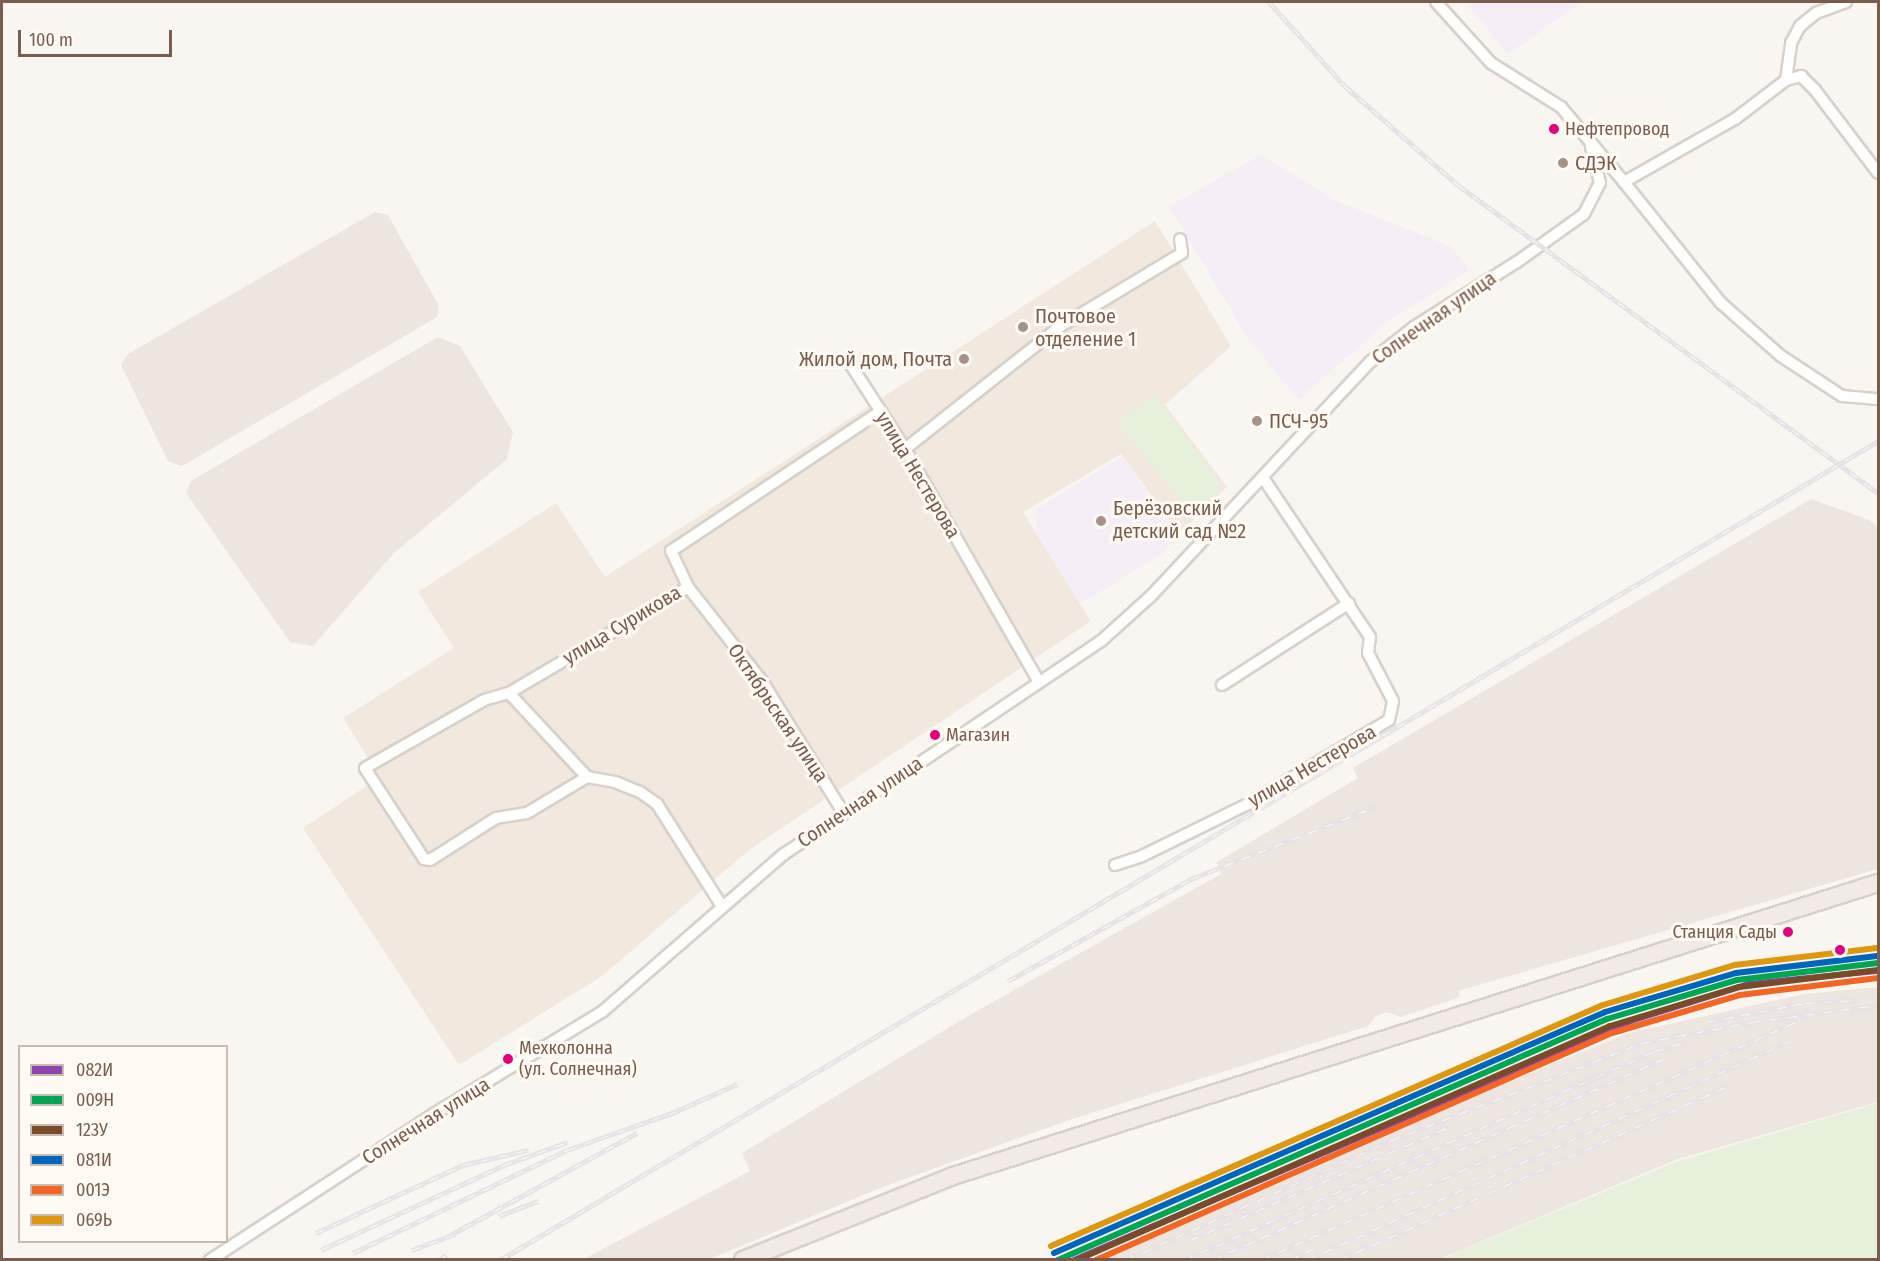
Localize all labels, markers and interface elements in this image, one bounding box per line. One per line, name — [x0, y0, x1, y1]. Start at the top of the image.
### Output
scale bar — [21, 18, 176, 56]
text: 100 m — [29, 29, 73, 51]
place label: Нефтепровод — [1565, 118, 1669, 140]
marker: Нефтепровод — [1548, 123, 1560, 135]
place label: СДЭК — [1575, 151, 1617, 175]
marker: СДЭК — [1556, 156, 1570, 170]
street label: Солнечная улица — [1367, 266, 1501, 370]
place label: Почтовое отделение 1 — [1035, 304, 1136, 351]
marker: Почтовое отделение 1 — [1016, 320, 1030, 334]
place label: Жилой дом, Почта — [799, 347, 952, 371]
marker: Жилой дом, Почта — [957, 352, 971, 366]
street label: улица Нестерова — [871, 407, 965, 543]
place label: ПСЧ-95 — [1269, 409, 1328, 433]
marker: ПСЧ-95 — [1250, 414, 1264, 428]
place label: Берёзовский детский сад №2 — [1113, 497, 1246, 544]
marker: Берёзовский детский сад №2 — [1094, 514, 1108, 528]
street label: улица Сурикова — [559, 580, 685, 670]
street label: Октябрьская улица — [723, 639, 833, 787]
street label: улица Нестерова — [1244, 720, 1380, 812]
place label: Магазин — [946, 724, 1010, 746]
marker: Магазин — [929, 729, 941, 741]
street label: Солнечная улица — [793, 751, 927, 853]
place label: Станция Сады — [1673, 921, 1777, 943]
marker: Станция Сады — [1782, 926, 1794, 938]
unlabelled marker — [1834, 944, 1846, 956]
place label: Мехколонна (ул. Солнечная) — [519, 1038, 637, 1080]
legend — [18, 1045, 228, 1243]
marker: Мехколонна (ул. Солнечная) — [502, 1053, 514, 1065]
text: 082И — [76, 1059, 113, 1081]
street label: Солнечная улица — [358, 1072, 494, 1170]
text: 009Н — [76, 1089, 114, 1111]
text: 123У — [76, 1119, 108, 1141]
text: 081И — [76, 1149, 112, 1171]
text: 001Э — [76, 1179, 110, 1201]
text: 069Ь — [76, 1209, 112, 1231]

